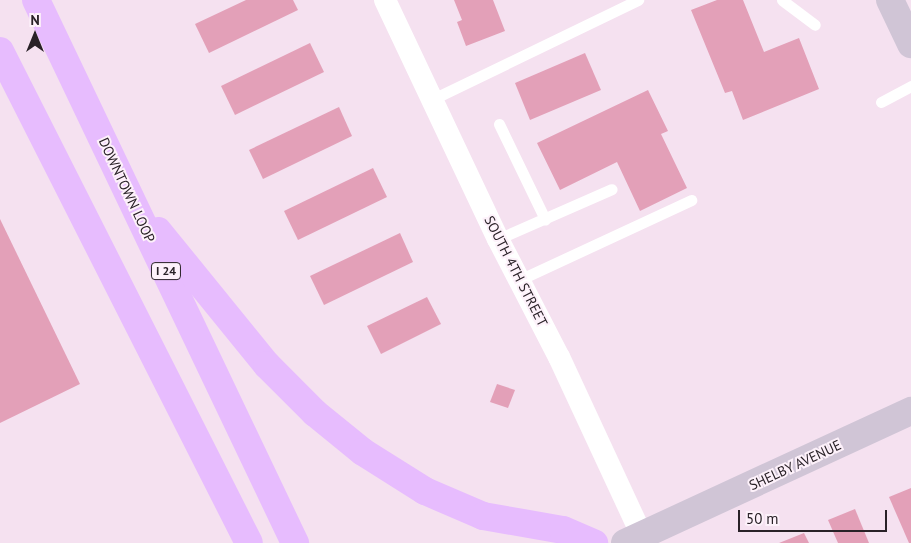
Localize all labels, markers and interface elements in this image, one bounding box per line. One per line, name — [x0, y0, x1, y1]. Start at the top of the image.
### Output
north arrow — [10, 10, 60, 60]
text: N — [30, 11, 40, 29]
street label: DOWNTOWN LOOP — [95, 135, 159, 245]
street label: SOUTH 4TH STREET — [481, 213, 551, 329]
road number: I 24 — [150, 262, 182, 280]
street label: SHELBY AVENUE — [746, 436, 844, 494]
scale bar — [741, 500, 890, 532]
text: 50 m — [746, 509, 779, 528]

